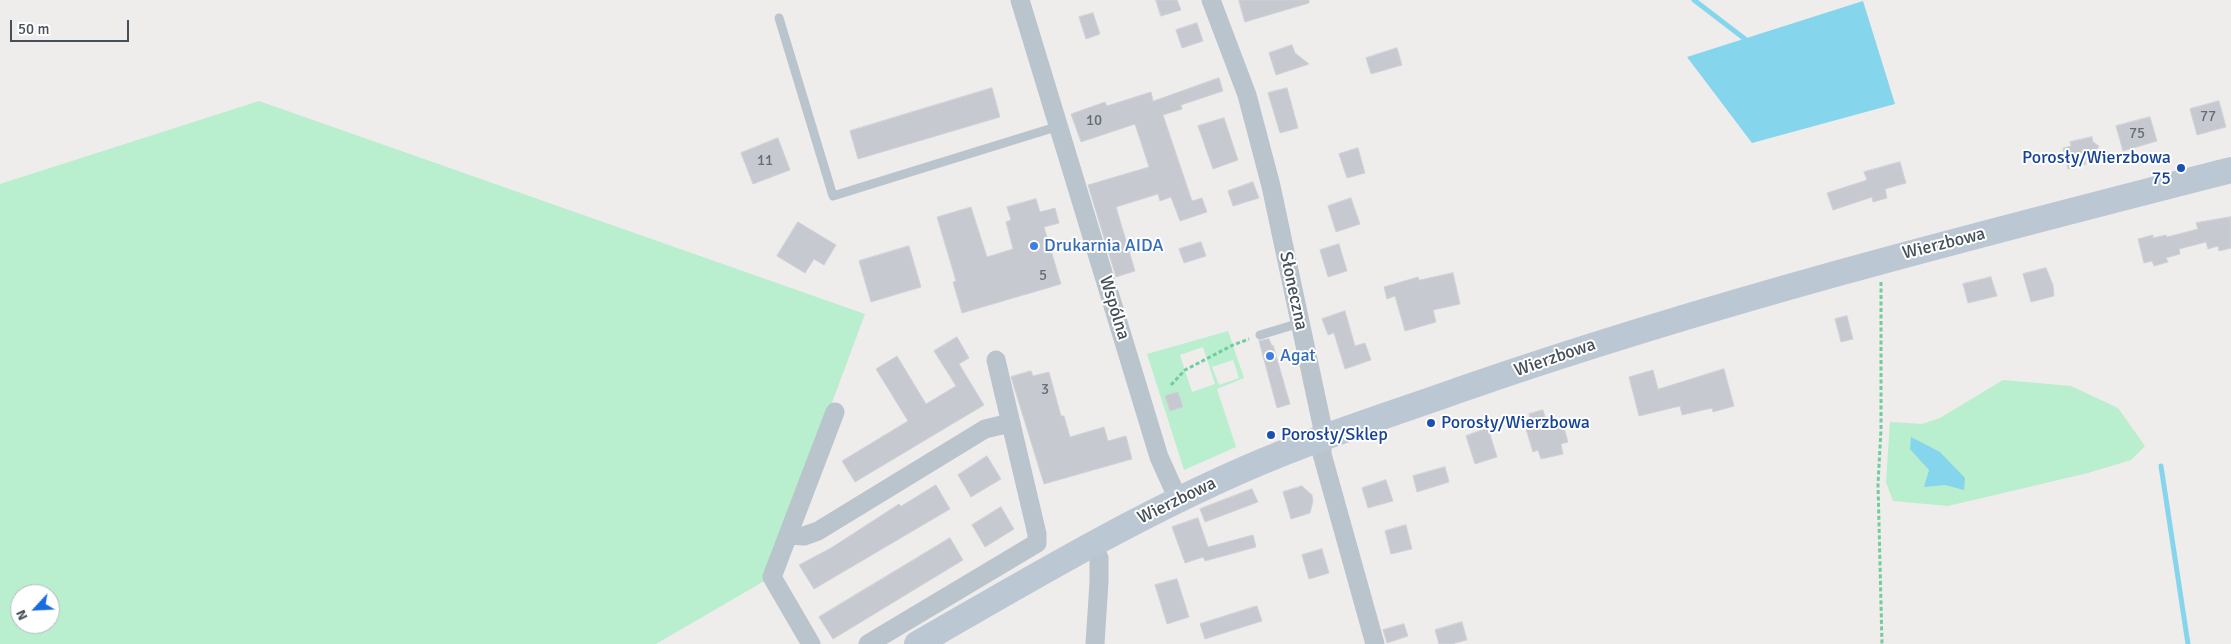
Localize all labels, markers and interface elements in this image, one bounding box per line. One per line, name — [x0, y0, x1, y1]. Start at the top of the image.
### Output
scale bar — [12, 10, 131, 42]
text: 50 m — [18, 20, 49, 38]
house number: 77 — [2200, 108, 2216, 126]
house number: 10 — [1086, 112, 1102, 130]
house number: 75 — [2129, 125, 2145, 143]
place label: Porosły/Wierzbowa 75 — [2022, 147, 2171, 190]
house number: 11 — [757, 152, 773, 170]
marker: Porosły/Wierzbowa 75 — [2175, 162, 2187, 174]
street label: Wierzbowa — [1900, 223, 1988, 265]
place label: Drukarnia AIDA — [1044, 235, 1163, 257]
marker: Drukarnia AIDA — [1028, 240, 1040, 252]
street label: Słoneczna — [1274, 250, 1312, 332]
house number: 5 — [1039, 267, 1047, 285]
street label: Wspólna — [1094, 273, 1134, 343]
street label: Wierzbowa — [1511, 334, 1599, 382]
place label: Agat — [1280, 345, 1316, 367]
marker: Agat — [1264, 350, 1276, 362]
house number: 3 — [1041, 381, 1049, 399]
place label: Porosły/Wierzbowa — [1441, 412, 1590, 434]
marker: Porosły/Wierzbowa — [1425, 417, 1437, 429]
place label: Porosły/Sklep — [1281, 424, 1388, 446]
marker: Porosły/Sklep — [1265, 429, 1277, 441]
street label: Wierzbowa — [1134, 473, 1220, 529]
north arrow — [10, 584, 60, 634]
text: N — [12, 607, 32, 623]

